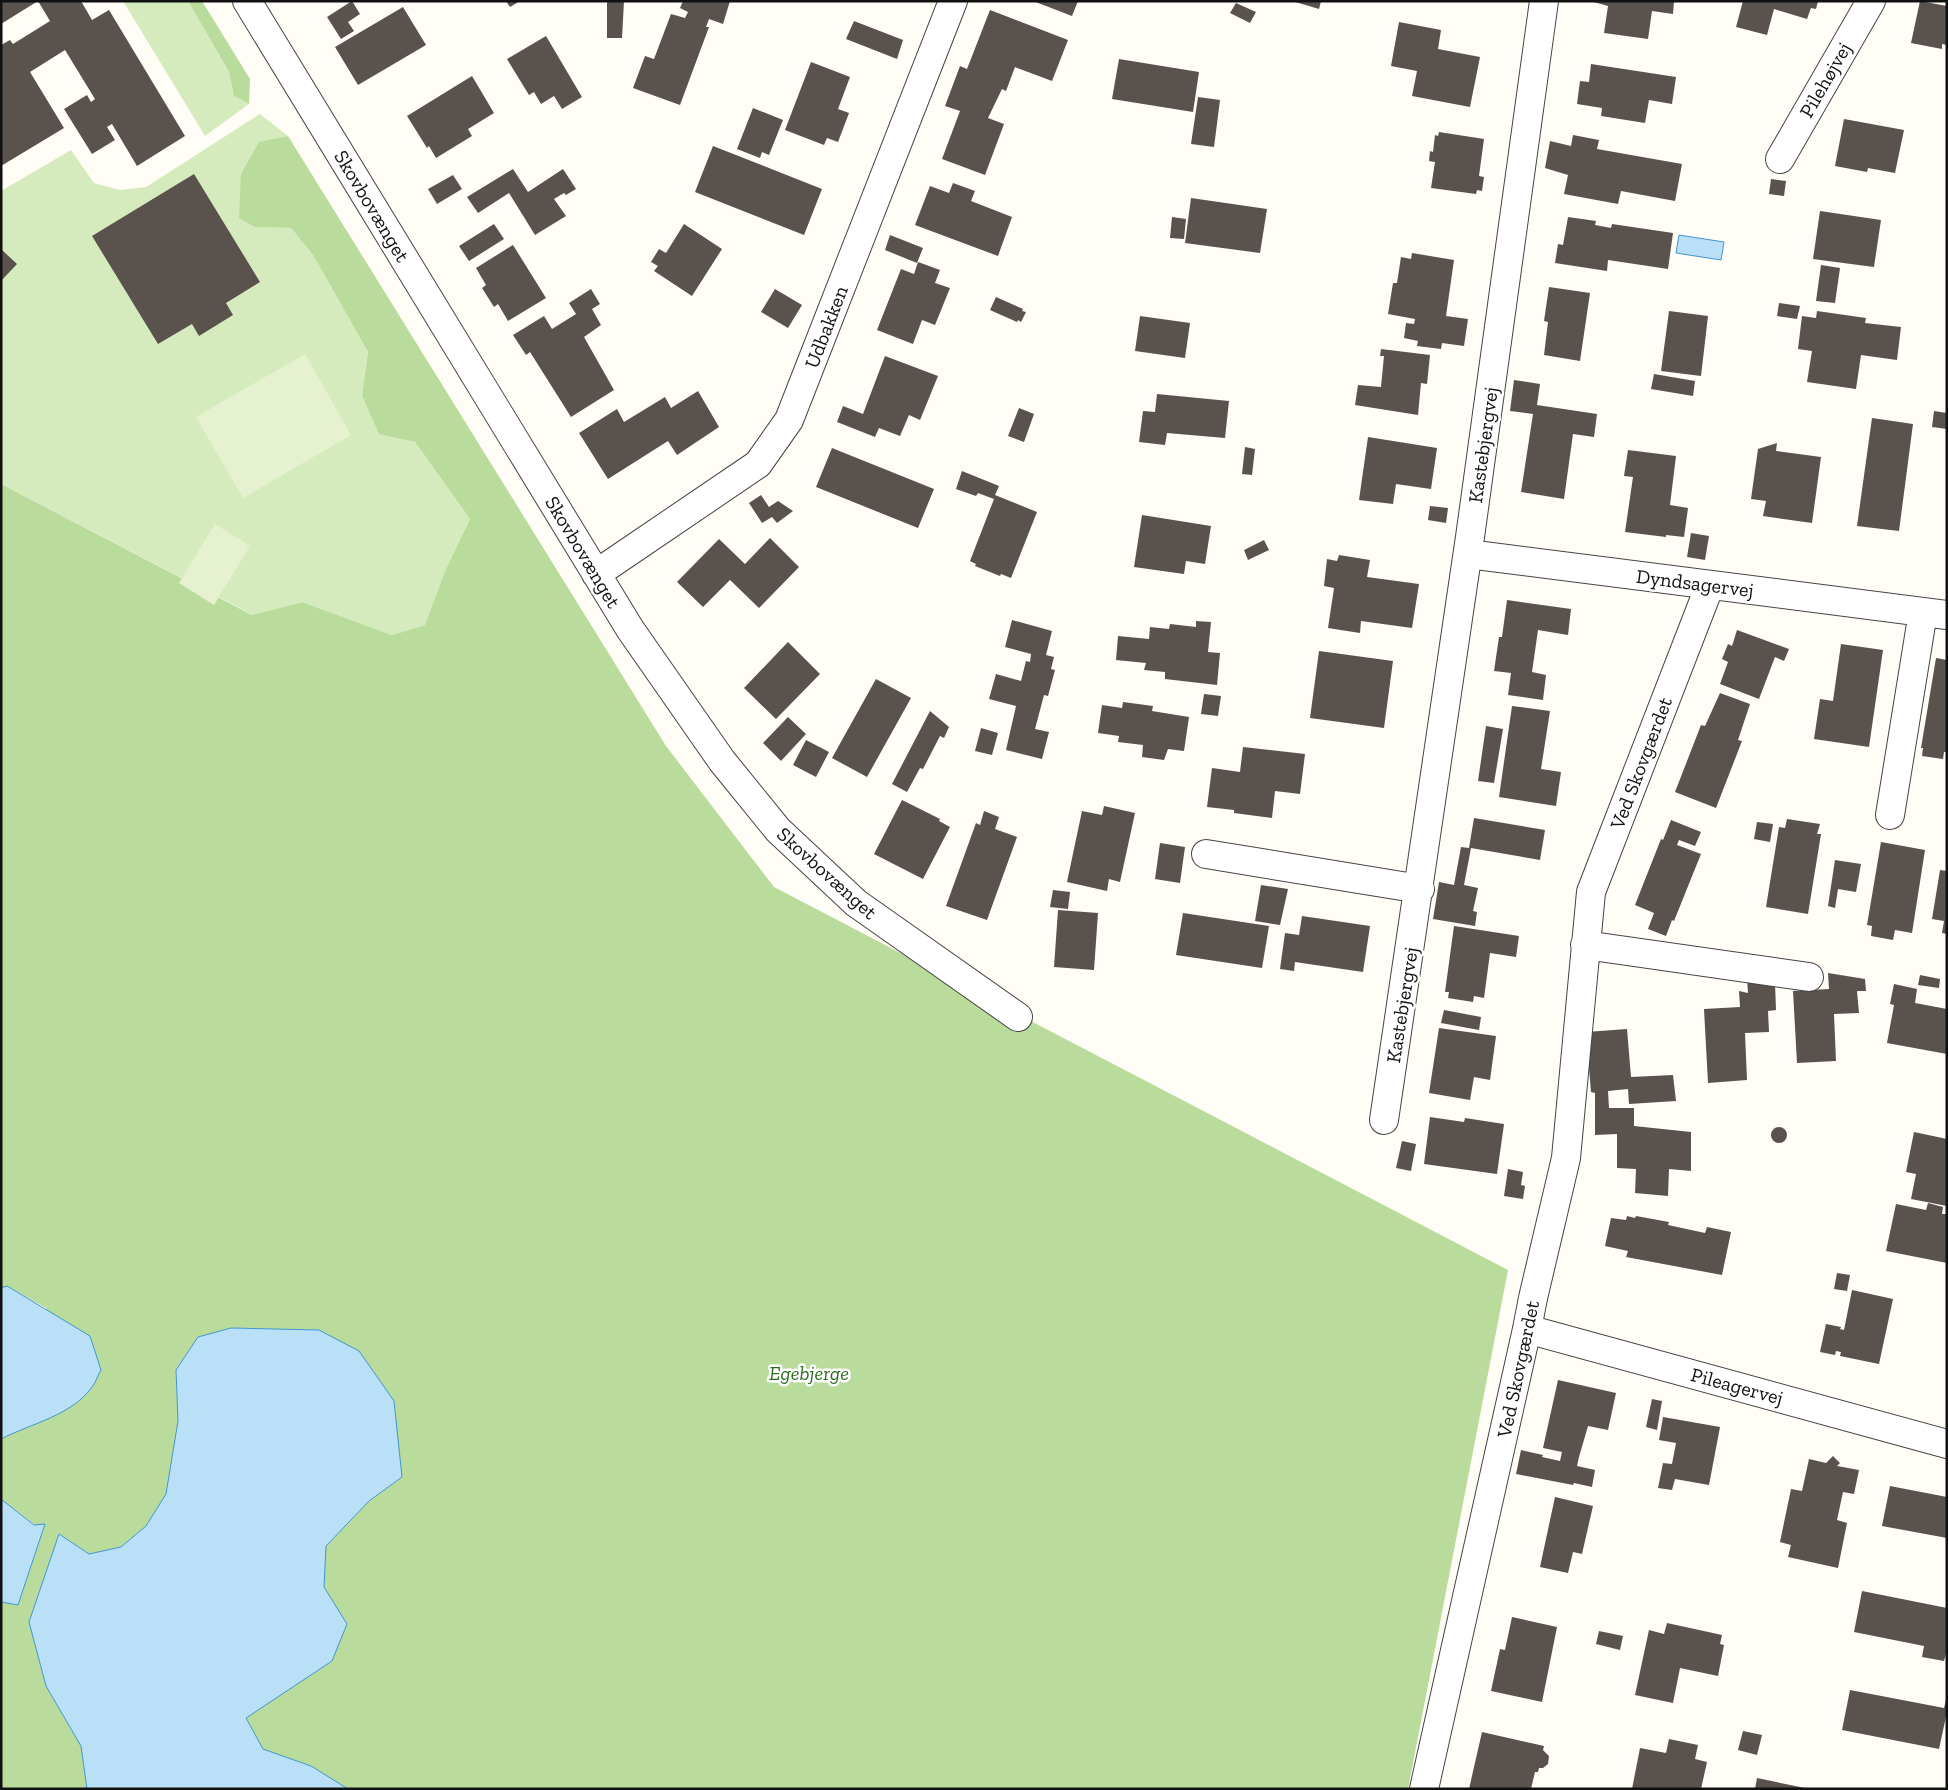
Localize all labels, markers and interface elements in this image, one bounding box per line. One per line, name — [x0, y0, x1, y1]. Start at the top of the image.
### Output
street label: Pilehøjvej — [1794, 38, 1856, 122]
street label: Skovbovænget — [329, 146, 415, 267]
street label: Udbakken — [799, 282, 853, 372]
street label: Kastebjergvej — [1463, 385, 1503, 505]
street label: Skovbovænget — [540, 492, 626, 613]
street label: Dyndsagervej — [1635, 564, 1755, 602]
street label: Ved Skovgærdet — [1604, 693, 1677, 833]
street label: Skovbovænget — [772, 822, 882, 924]
street label: Kastebjergvej — [1381, 945, 1423, 1065]
street label: Ved Skovgærdet — [1492, 1298, 1544, 1441]
park label: Egebjerge — [769, 1361, 849, 1385]
street label: Pileagervej — [1688, 1362, 1786, 1410]

